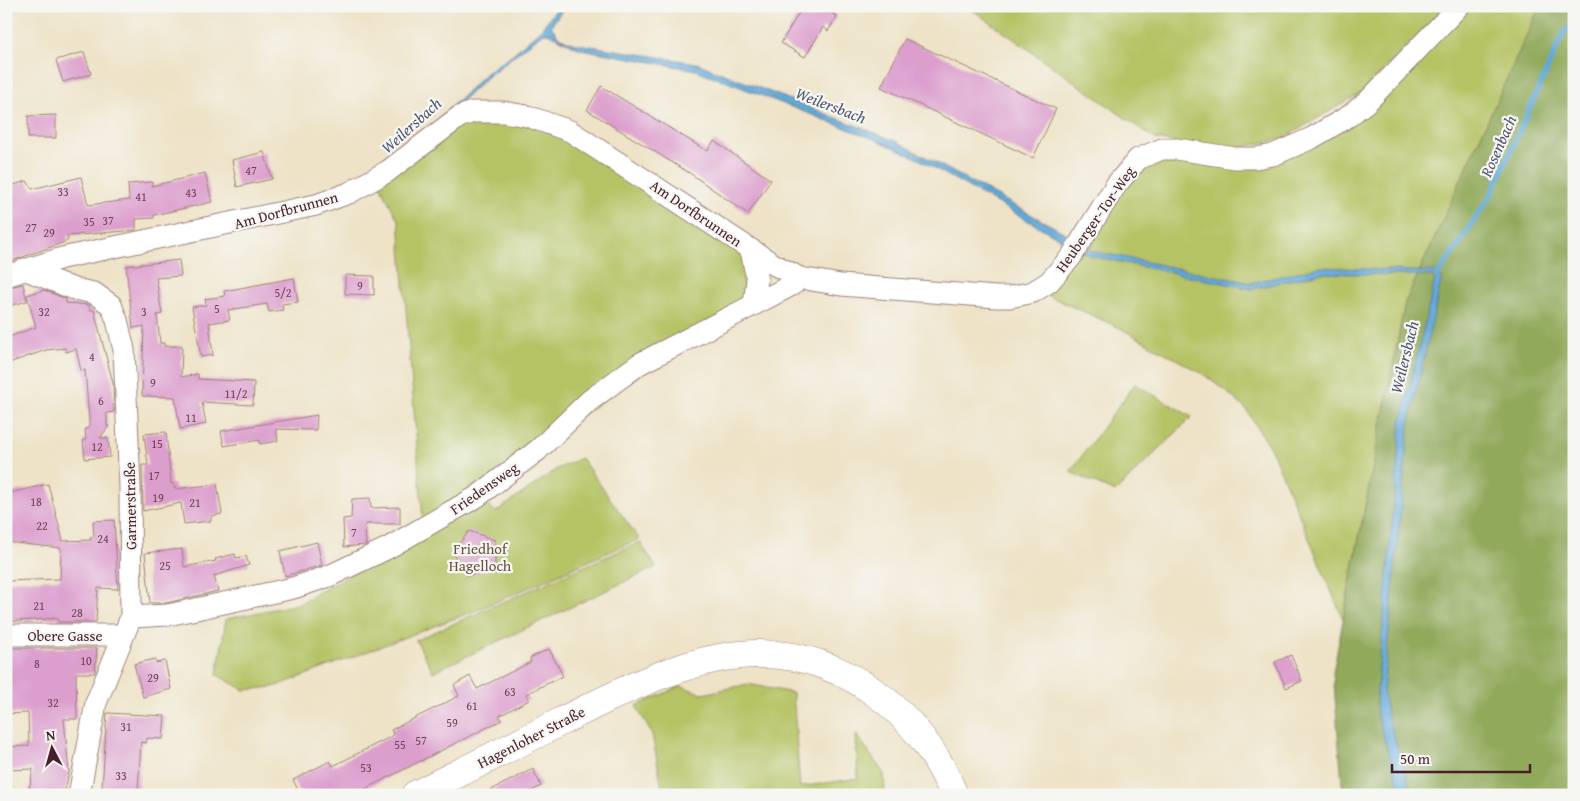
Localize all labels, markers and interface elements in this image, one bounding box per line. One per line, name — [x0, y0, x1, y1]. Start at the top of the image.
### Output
water label: Weilersbach — [792, 81, 870, 129]
water label: Weilersbach — [376, 91, 446, 159]
water label: Rosenbach — [1473, 111, 1522, 181]
street label: Heuberger-Tor-Weg — [1050, 161, 1140, 276]
house number: 47 — [245, 162, 257, 179]
street label: Am Dorfbrunnen — [646, 174, 747, 252]
house number: 33 — [57, 183, 69, 200]
house number: 43 — [185, 184, 197, 201]
street label: Am Dorfbrunnen — [232, 186, 341, 234]
house number: 41 — [135, 188, 147, 205]
house number: 37 — [102, 212, 114, 229]
house number: 35 — [83, 213, 95, 230]
house number: 27 — [25, 219, 37, 236]
house number: 29 — [43, 224, 55, 241]
house number: 9 — [357, 277, 363, 294]
house number: 5/2 — [274, 284, 292, 301]
house number: 5 — [214, 300, 220, 317]
house number: 32 — [38, 303, 50, 320]
house number: 3 — [141, 303, 147, 320]
water label: Weilersbach — [1383, 318, 1425, 396]
house number: 4 — [89, 348, 95, 365]
house number: 9 — [150, 374, 156, 391]
house number: 11/2 — [225, 385, 248, 402]
house number: 6 — [98, 392, 104, 409]
house number: 11 — [185, 409, 197, 426]
house number: 15 — [151, 435, 163, 452]
house number: 12 — [91, 438, 103, 455]
street label: Friedensweg — [446, 456, 523, 519]
street label: Garmerstraße — [119, 462, 141, 550]
house number: 17 — [148, 467, 160, 484]
house number: 19 — [152, 489, 164, 506]
house number: 18 — [30, 493, 42, 510]
house number: 21 — [189, 494, 201, 511]
house number: 22 — [36, 517, 48, 534]
house number: 7 — [351, 524, 357, 541]
house number: 24 — [97, 530, 109, 547]
park label: Friedhof Hagelloch — [449, 538, 512, 576]
house number: 25 — [159, 557, 171, 574]
house number: 21 — [33, 597, 45, 614]
house number: 28 — [71, 604, 83, 621]
street label: Obere Gasse — [27, 625, 103, 646]
house number: 10 — [80, 652, 92, 669]
house number: 8 — [34, 655, 40, 672]
house number: 29 — [147, 669, 159, 686]
house number: 63 — [504, 683, 516, 700]
house number: 32 — [47, 694, 59, 711]
house number: 61 — [466, 697, 478, 714]
street label: Hagenloher Straße — [474, 701, 588, 773]
house number: 59 — [446, 714, 458, 731]
house number: 31 — [120, 718, 132, 735]
north arrow — [28, 724, 78, 774]
text: N — [45, 725, 57, 746]
house number: 57 — [415, 732, 427, 749]
house number: 55 — [394, 736, 406, 753]
scale bar — [1392, 741, 1530, 773]
text: 50 m — [1400, 748, 1431, 769]
house number: 53 — [360, 759, 372, 776]
house number: 33 — [115, 767, 127, 784]

